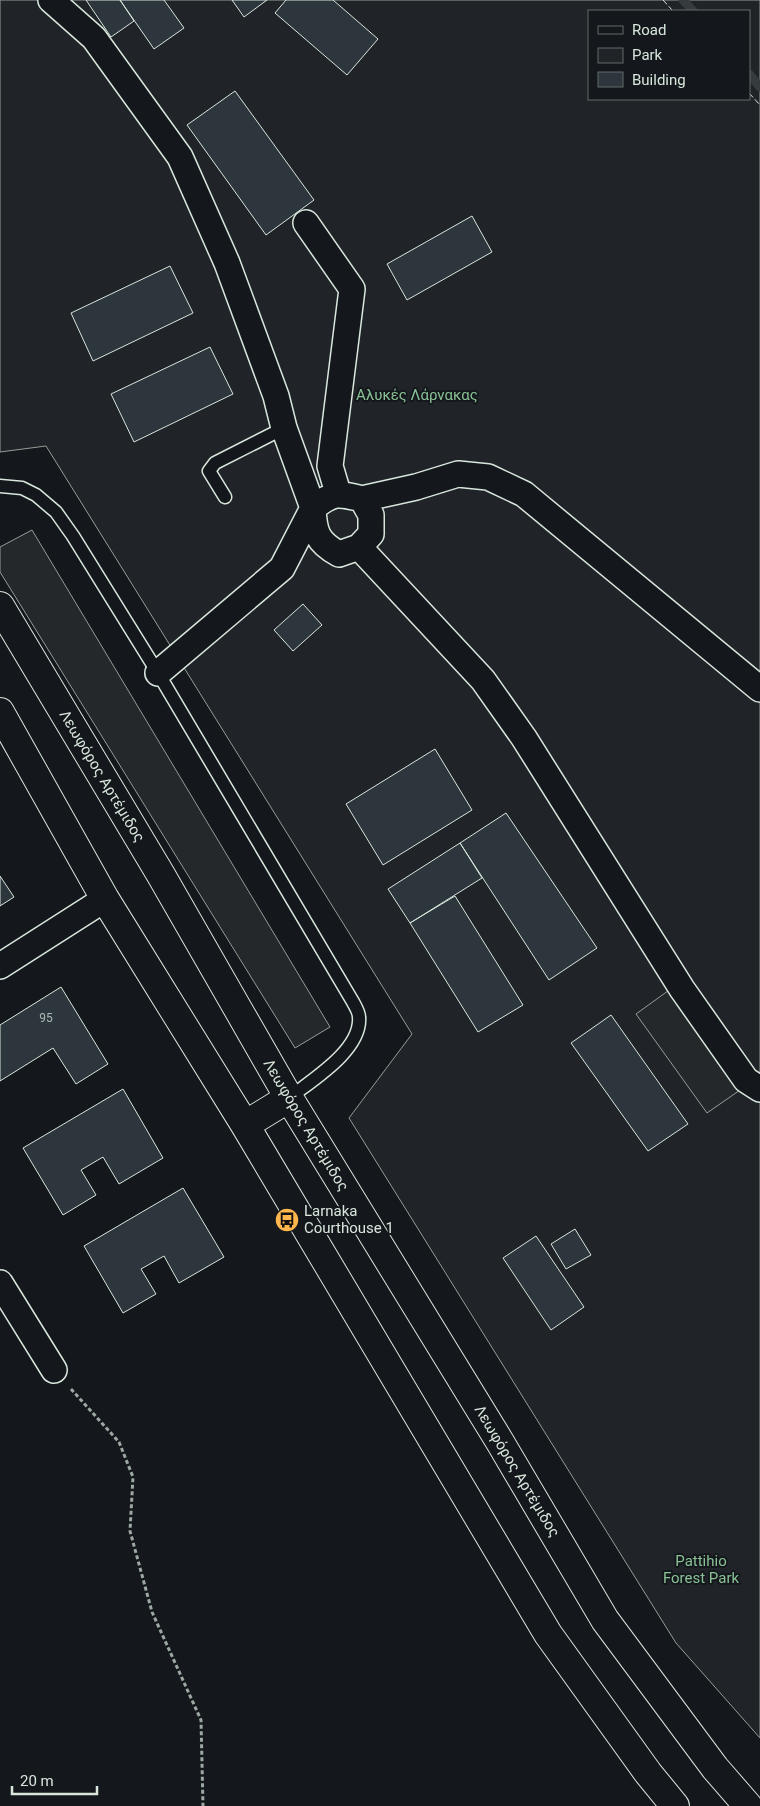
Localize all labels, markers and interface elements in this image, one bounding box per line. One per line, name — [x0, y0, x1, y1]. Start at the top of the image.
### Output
legend — [588, 10, 750, 100]
text: Road — [632, 21, 666, 39]
text: Park — [632, 46, 663, 64]
text: Building — [632, 71, 686, 89]
park label: Αλυκές Λάρνακας — [356, 386, 478, 404]
street label: Λεωφόρος Αρτέμιδος — [55, 707, 149, 845]
house number: 95 — [39, 1011, 53, 1025]
street label: Λεωφόρος Αρτέμιδος — [259, 1056, 353, 1194]
place label: Larnaka Courthouse 1 — [304, 1202, 394, 1237]
bus stop icon: Larnaka Courthouse 1 — [274, 1207, 300, 1233]
street label: Λεωφόρος Αρτέμιδος — [470, 1402, 564, 1540]
park label: Pattihio Forest Park — [663, 1552, 739, 1587]
scale bar — [12, 1764, 98, 1796]
text: 20 m — [20, 1772, 54, 1790]

